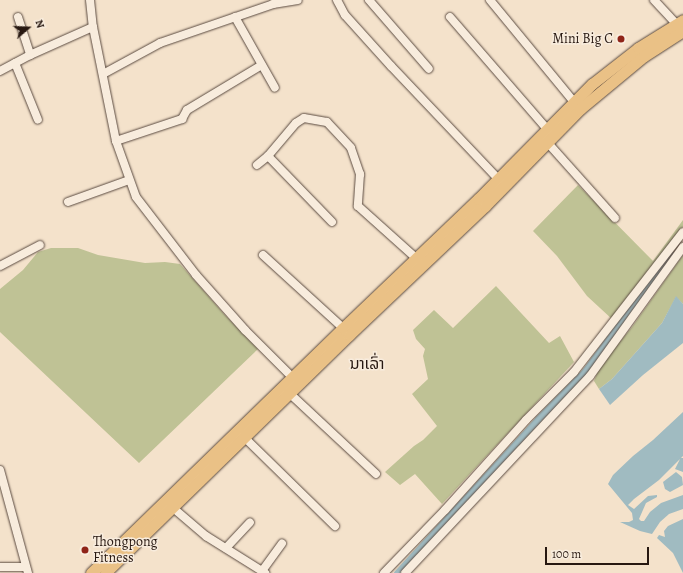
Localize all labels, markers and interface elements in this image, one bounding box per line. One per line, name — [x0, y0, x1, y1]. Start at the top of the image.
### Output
north arrow — [8, 8, 48, 48]
text: N — [31, 18, 48, 30]
place label: Mini Big C — [552, 31, 613, 47]
marker: Mini Big C — [616, 34, 626, 44]
district label: ນາເລົ່າ — [350, 354, 384, 374]
place label: Thongpong Fitness — [93, 534, 158, 566]
scale bar — [547, 539, 651, 565]
marker: Thongpong Fitness — [80, 545, 90, 555]
text: 100 m — [552, 546, 581, 562]

